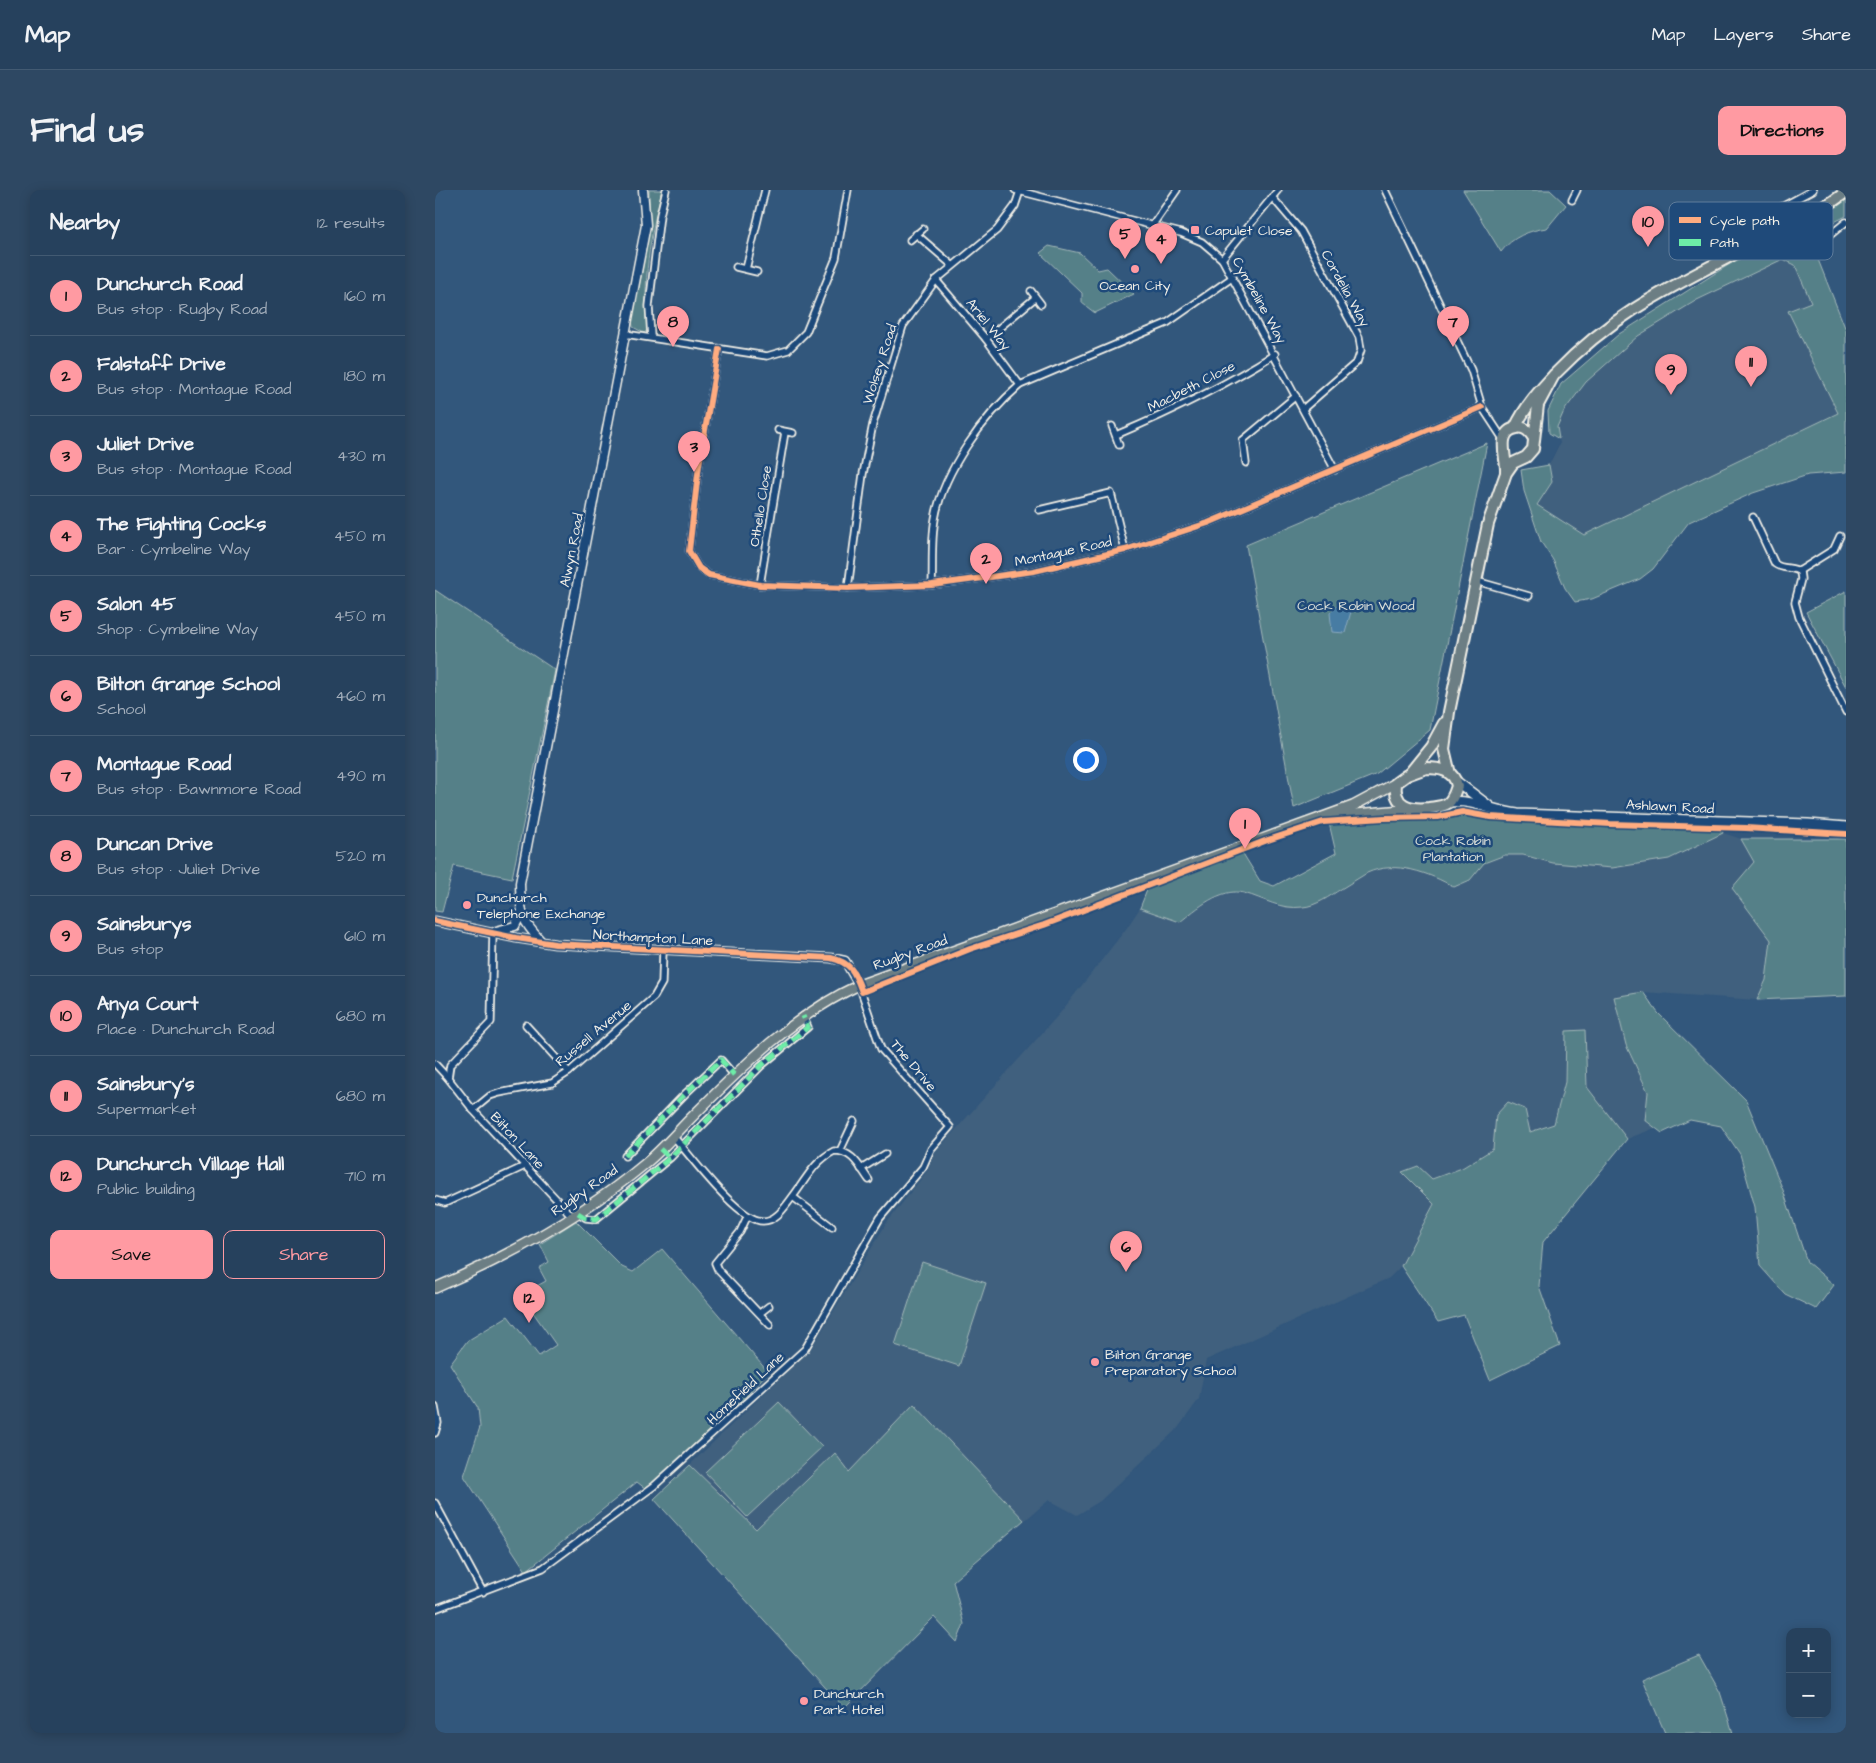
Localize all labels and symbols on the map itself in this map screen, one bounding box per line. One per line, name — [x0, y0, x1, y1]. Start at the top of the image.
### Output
legend — [1669, 202, 1833, 260]
pin: 10 — [1632, 206, 1664, 247]
text: Cycle path — [1710, 211, 1779, 231]
pin: 5 — [1109, 218, 1141, 259]
place label: Capulet Close — [1205, 221, 1293, 241]
pin: 4 — [1145, 223, 1177, 264]
marker: Capulet Close — [1189, 224, 1201, 236]
text: Path — [1710, 233, 1739, 253]
street label: Cordelia Way — [1316, 246, 1375, 331]
street label: Cymbeline Way — [1227, 253, 1291, 348]
marker: Ocean City — [1129, 263, 1141, 275]
place label: Ocean City — [1100, 276, 1171, 296]
street label: Ariel Way — [961, 294, 1016, 355]
pin: 8 — [657, 306, 689, 347]
pin: 7 — [1437, 306, 1469, 347]
street label: Wolsey Road — [858, 322, 902, 407]
pin: 11 — [1735, 346, 1767, 387]
pin: 9 — [1655, 354, 1687, 395]
street label: Macbeth Close — [1144, 356, 1239, 418]
pin: 3 — [678, 431, 710, 472]
street label: Othello Close — [745, 464, 777, 548]
street label: Alwyn Road — [555, 512, 589, 589]
street label: Montague Road — [1013, 532, 1114, 572]
pin: 2 — [970, 543, 1002, 584]
park label: Cock Robin Wood — [1297, 596, 1415, 616]
your location — [1073, 747, 1099, 773]
street label: Ashlawn Road — [1625, 795, 1715, 819]
pin: 1 — [1229, 808, 1261, 849]
park label: Cock Robin Plantation — [1415, 831, 1491, 867]
place label: Dunchurch Telephone Exchange — [477, 888, 606, 924]
marker: Dunchurch Telephone Exchange — [461, 899, 473, 911]
street label: Northampton Lane — [592, 925, 714, 951]
street label: Rugby Road — [870, 930, 950, 976]
street label: Russell Avenue — [551, 996, 636, 1072]
street label: The Drive — [885, 1035, 941, 1096]
street label: Bilton Lane — [485, 1108, 549, 1174]
street label: Rugby Road — [547, 1160, 622, 1221]
pin: 6 — [1110, 1231, 1142, 1272]
pin: 12 — [513, 1282, 545, 1323]
place label: Bilton Grange Preparatory School — [1105, 1345, 1236, 1381]
street label: Homefield Lane — [703, 1347, 789, 1430]
marker: Bilton Grange Preparatory School — [1089, 1356, 1101, 1368]
place label: Dunchurch Park Hotel — [814, 1684, 884, 1720]
marker: Dunchurch Park Hotel — [798, 1695, 810, 1707]

